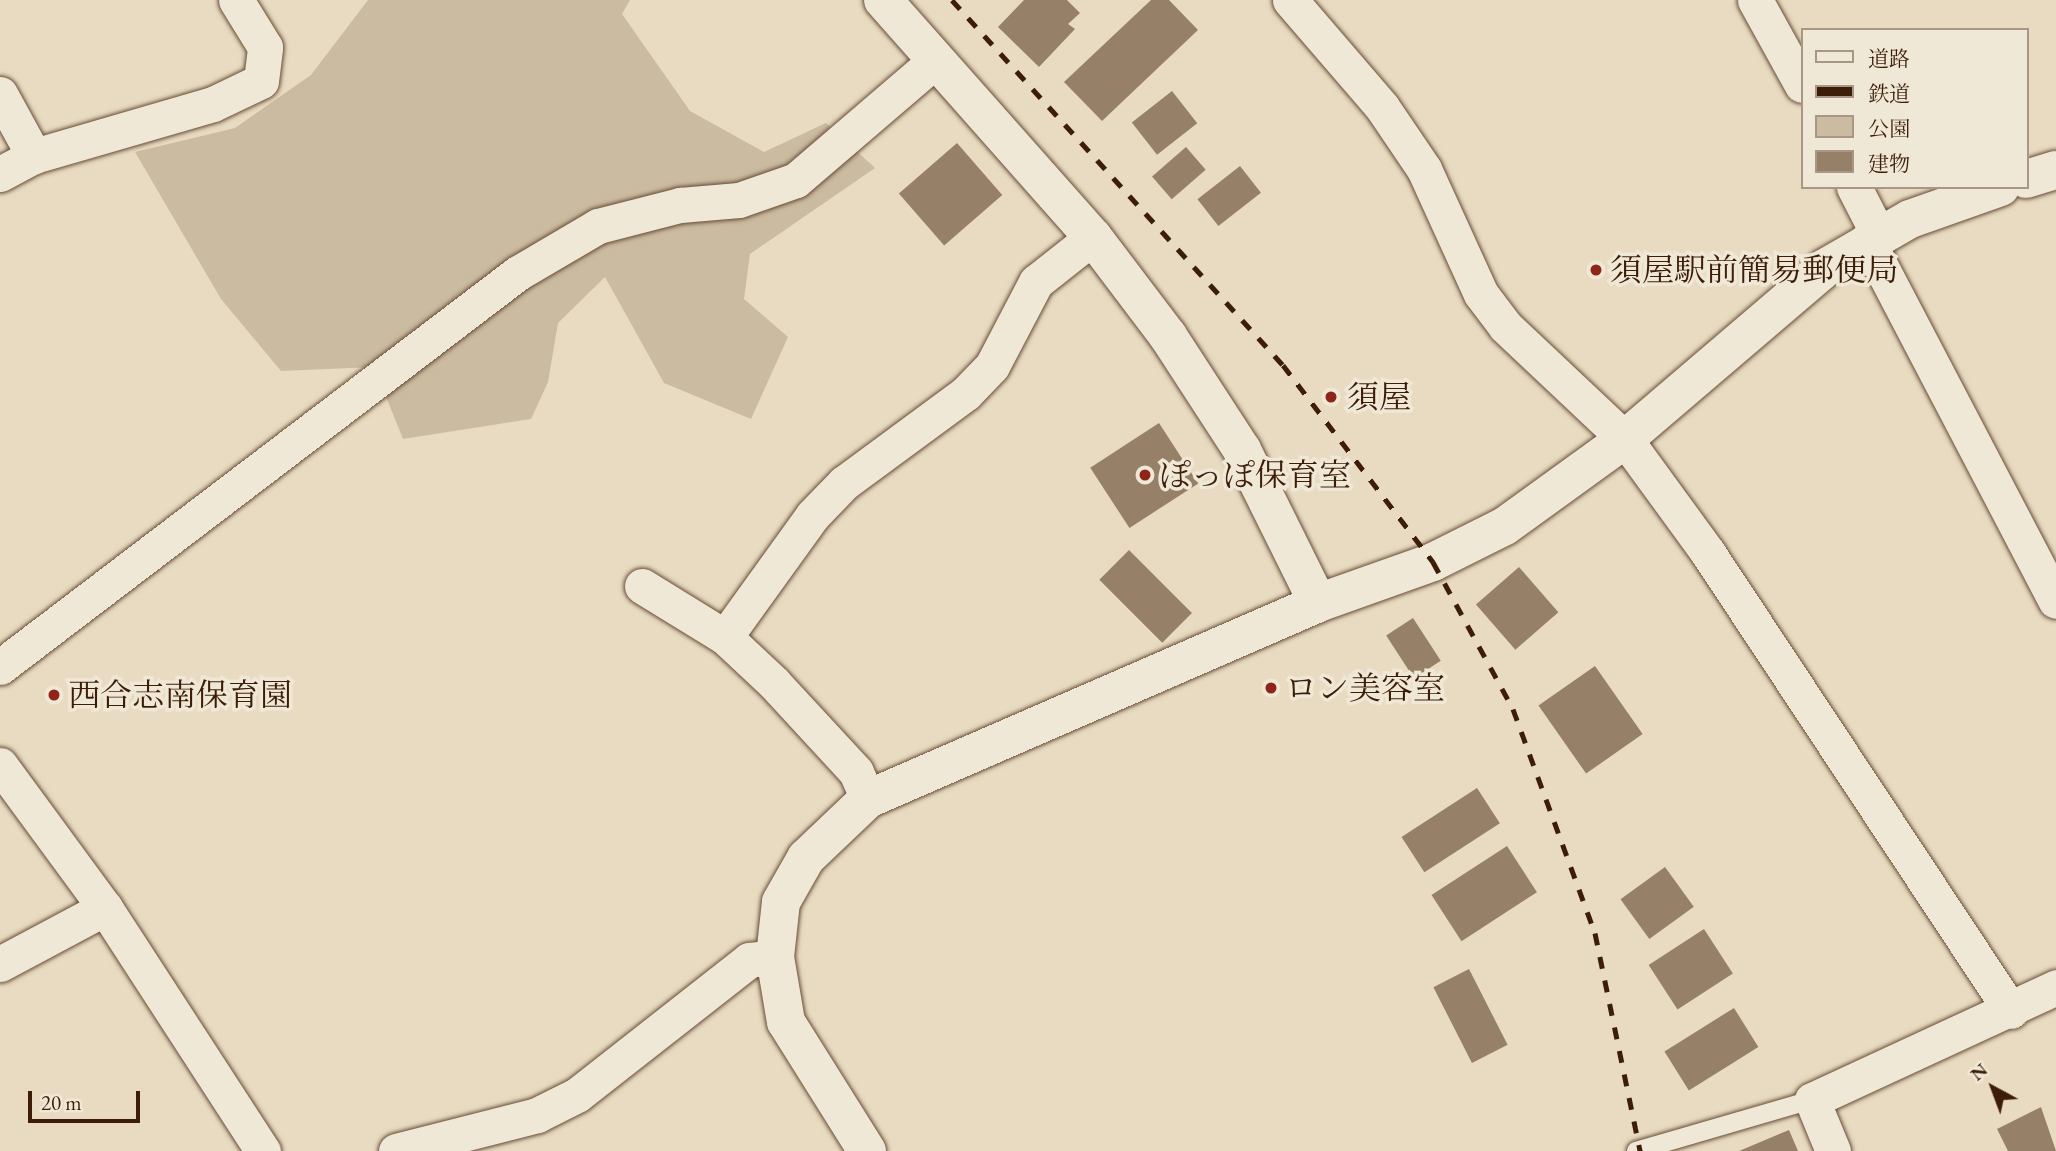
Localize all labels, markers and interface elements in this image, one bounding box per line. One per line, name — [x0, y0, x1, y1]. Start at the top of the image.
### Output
legend — [1800, 28, 2028, 189]
text: 道路 — [1868, 45, 1910, 72]
text: 鉄道 — [1868, 80, 1910, 107]
text: 公園 — [1868, 115, 1910, 142]
text: 建物 — [1868, 150, 1910, 177]
place label: 須屋駅前簡易郵便局 — [1610, 251, 1898, 289]
marker: 須屋駅前簡易郵便局 — [1588, 262, 1604, 278]
place label: 須屋 — [1347, 378, 1411, 416]
marker: 須屋 — [1321, 387, 1341, 407]
place label: ぽっぽ保育室 — [1159, 456, 1351, 494]
marker: ぽっぽ保育室 — [1137, 467, 1153, 483]
place label: ロン美容室 — [1285, 669, 1445, 707]
place label: 西合志南保育園 — [68, 676, 292, 714]
marker: ロン美容室 — [1263, 680, 1279, 696]
marker: 西合志南保育園 — [46, 687, 62, 703]
north arrow — [1958, 1053, 2028, 1123]
text: N — [1965, 1057, 1993, 1086]
scale bar — [32, 1078, 144, 1122]
text: 20 m — [41, 1089, 82, 1116]

